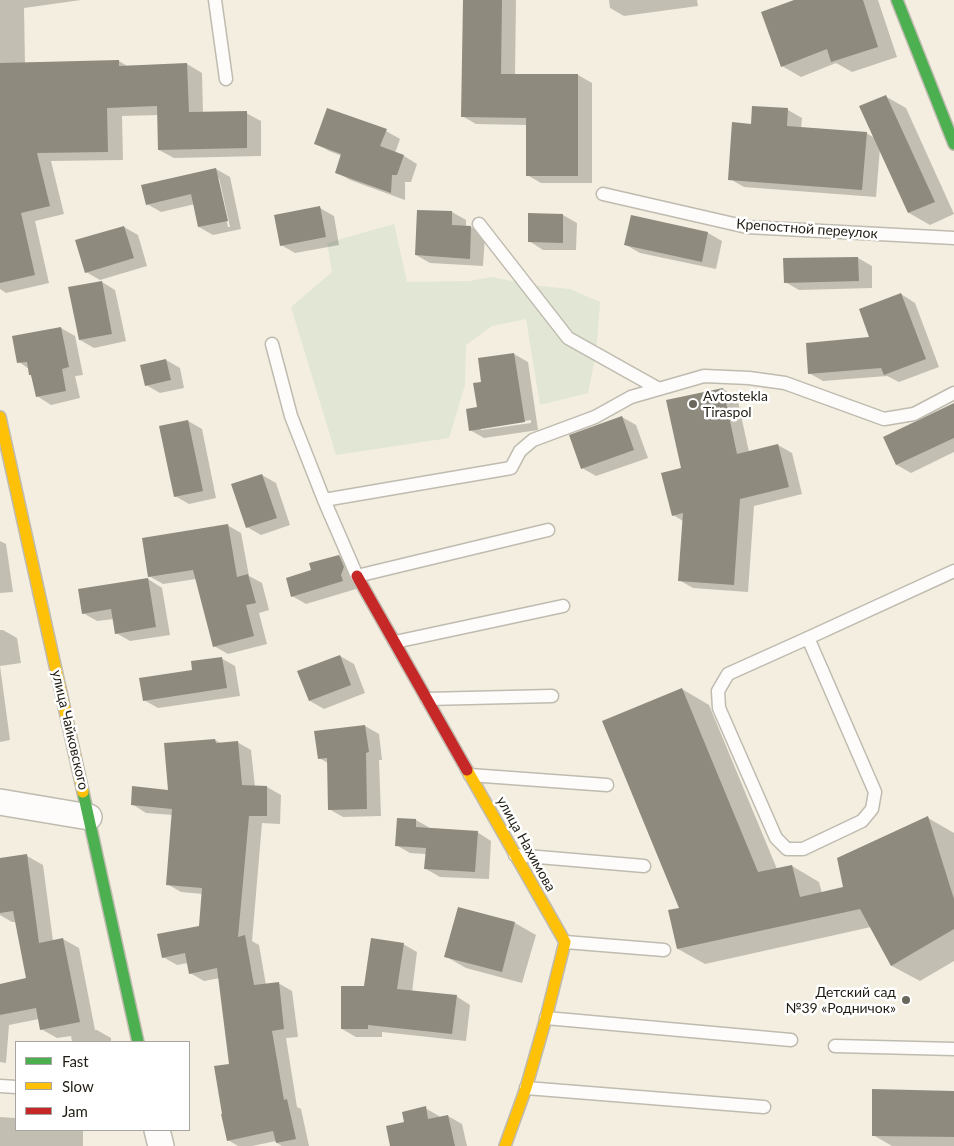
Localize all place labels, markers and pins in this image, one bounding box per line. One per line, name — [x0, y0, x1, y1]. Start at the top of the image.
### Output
place label: Avtostekla Tiraspol — [703, 388, 768, 421]
marker: Avtostekla Tiraspol — [687, 398, 699, 410]
place label: Детский сад №39 «Родничок» — [785, 984, 896, 1016]
marker: Детский сад №39 «Родничок» — [900, 994, 912, 1006]

